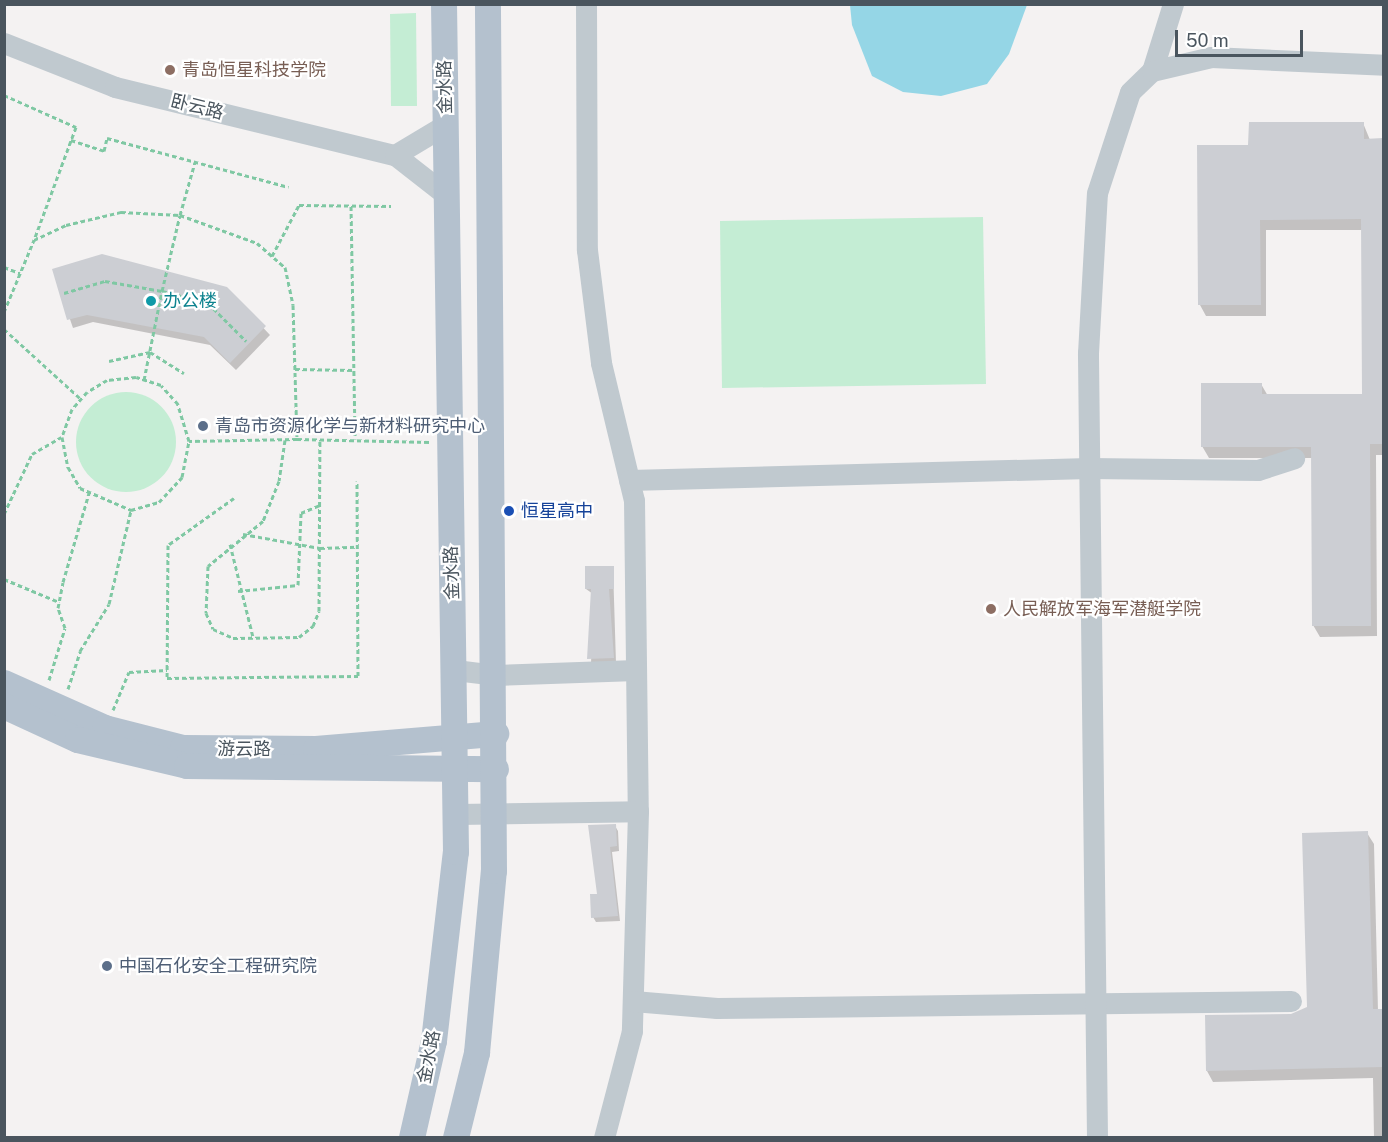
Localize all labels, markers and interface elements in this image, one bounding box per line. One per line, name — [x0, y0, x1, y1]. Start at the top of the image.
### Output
scale bar — [1178, 18, 1306, 56]
text: 50 m — [1186, 30, 1229, 51]
place label: 青岛恒星科技学院 — [182, 59, 326, 81]
street label: 金水路 — [434, 60, 456, 114]
marker: 青岛恒星科技学院 — [163, 63, 177, 77]
street label: 卧云路 — [168, 90, 226, 124]
place label: 办公楼 — [163, 290, 217, 312]
marker: 办公楼 — [144, 294, 158, 308]
place label: 青岛市资源化学与新材料研究中心 — [215, 415, 485, 437]
marker: 青岛市资源化学与新材料研究中心 — [196, 419, 210, 433]
place label: 恒星高中 — [521, 500, 593, 522]
marker: 恒星高中 — [502, 504, 516, 518]
street label: 金水路 — [440, 546, 464, 600]
place label: 人民解放军海军潜艇学院 — [1003, 598, 1201, 620]
marker: 人民解放军海军潜艇学院 — [984, 602, 998, 616]
street label: 游云路 — [217, 738, 271, 760]
place label: 中国石化安全工程研究院 — [119, 955, 317, 977]
marker: 中国石化安全工程研究院 — [100, 959, 114, 973]
street label: 金水路 — [413, 1028, 445, 1086]

